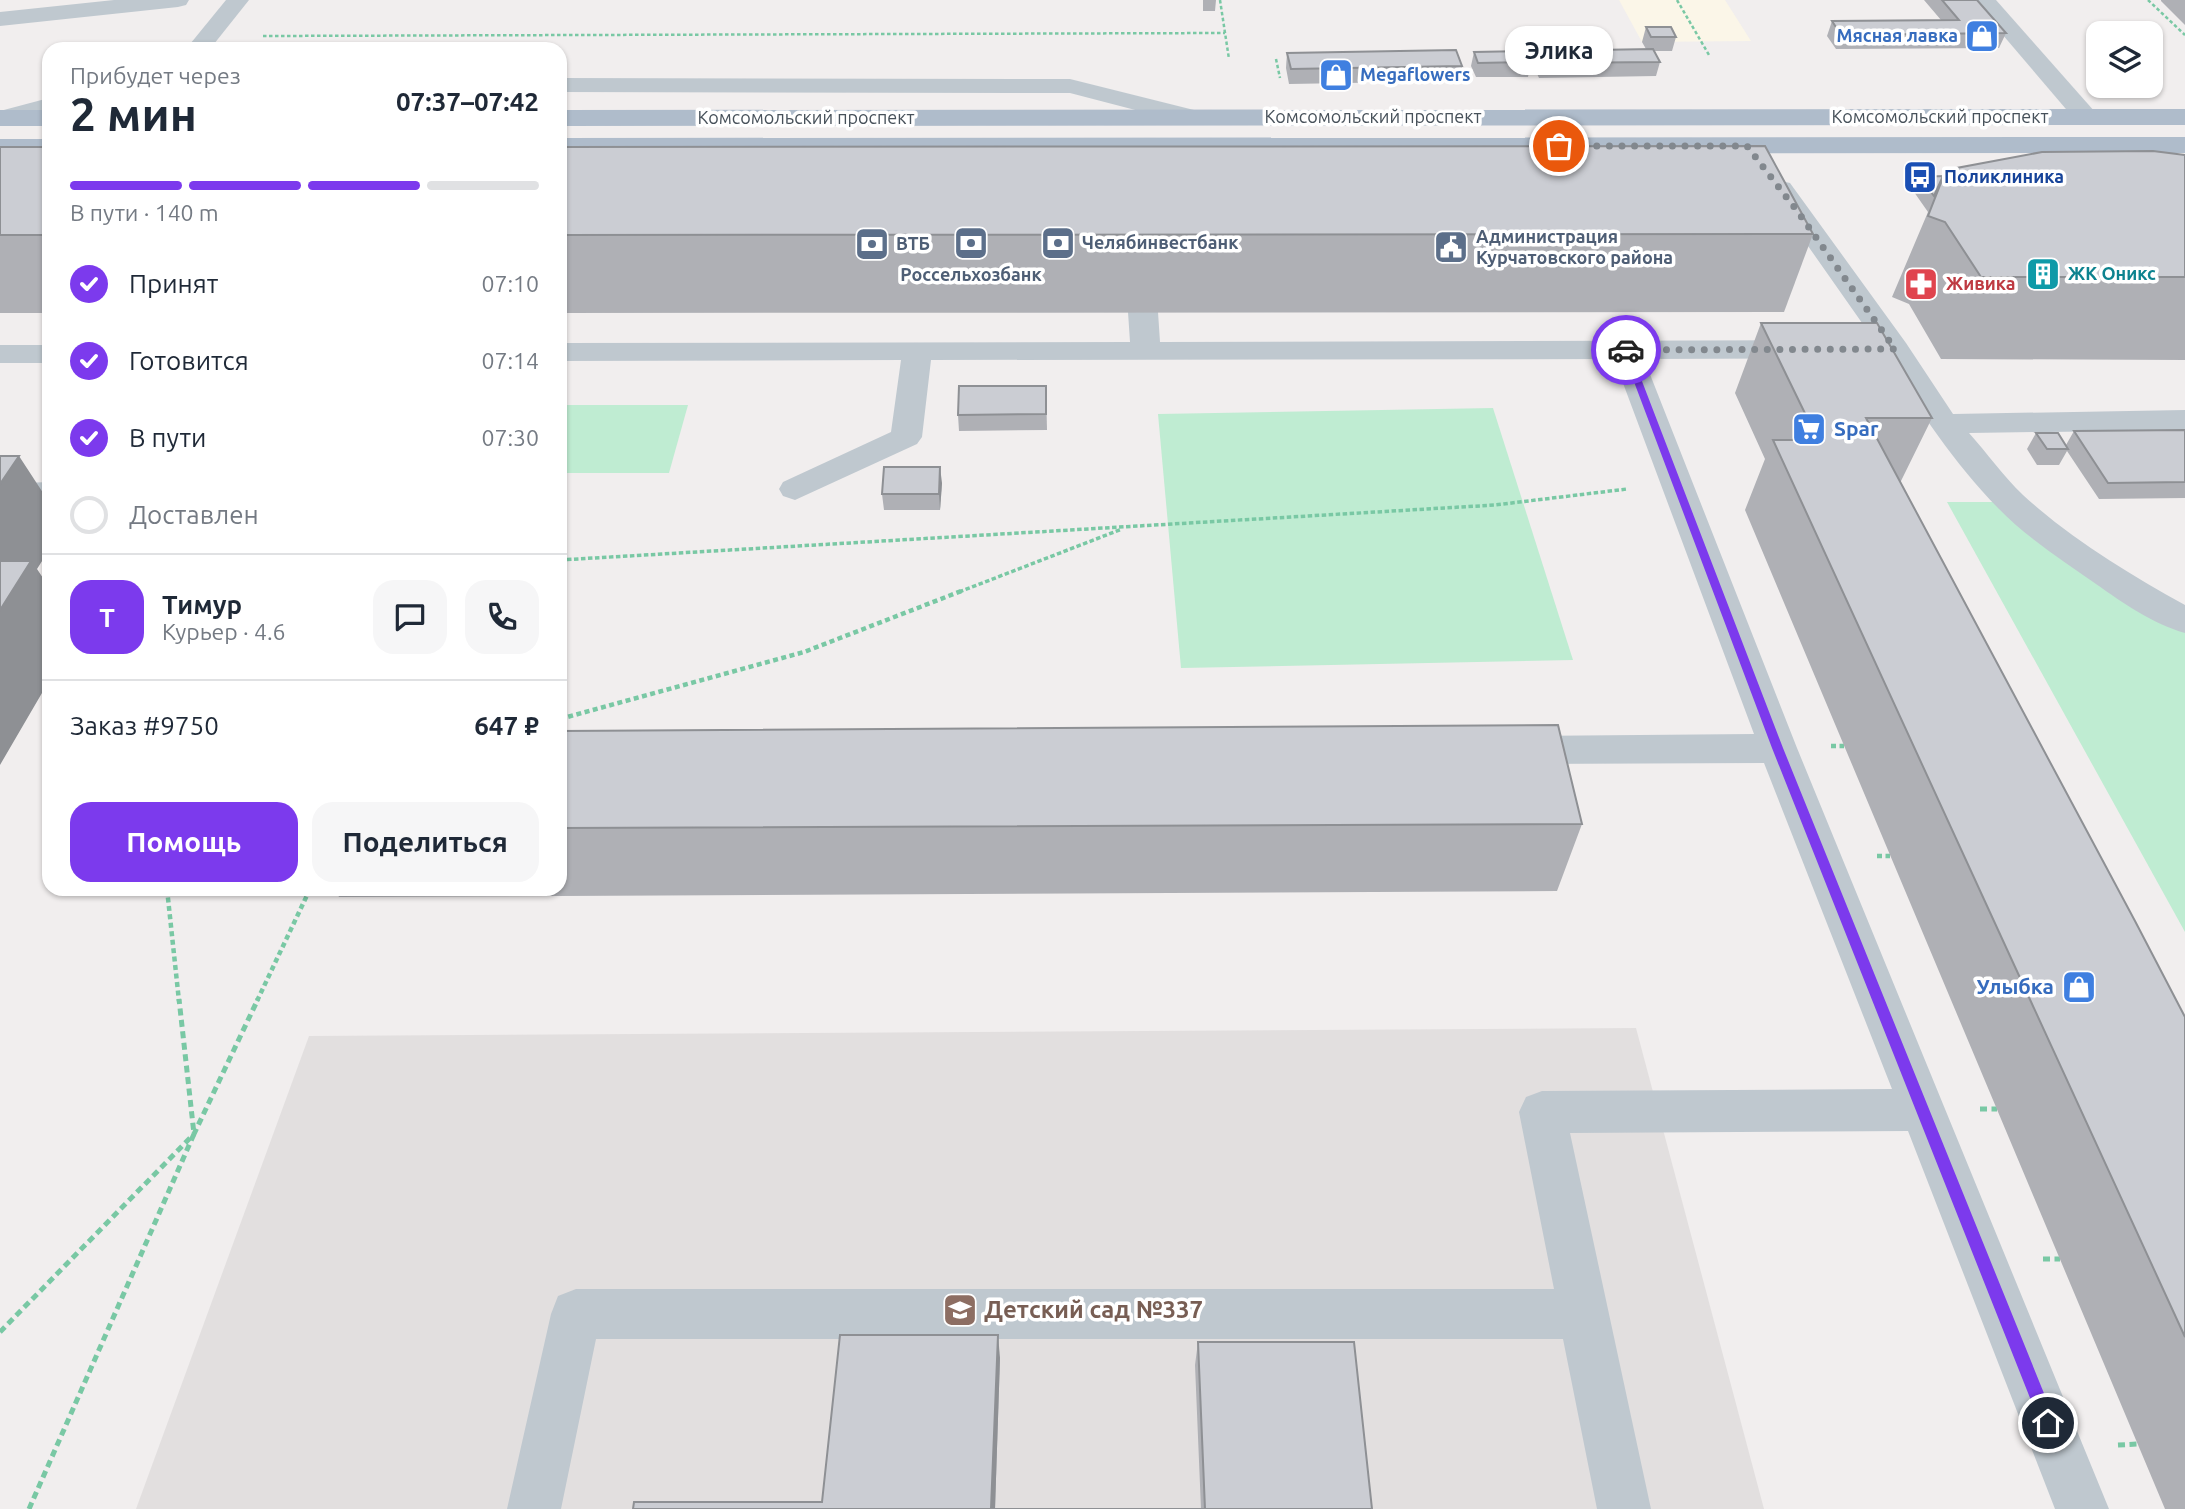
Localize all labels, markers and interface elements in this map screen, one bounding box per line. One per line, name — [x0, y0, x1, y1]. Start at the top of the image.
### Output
shop icon: Мясная лавка — [1963, 17, 2001, 55]
map controls — [2086, 21, 2163, 98]
button: layers — [2086, 21, 2163, 98]
place label: Мясная лавка — [1837, 25, 1958, 45]
callout: Элика — [1505, 27, 1613, 76]
text: Элика — [1525, 38, 1593, 63]
shop icon: Megaflowers — [1317, 56, 1355, 94]
text: Прибудет через — [70, 63, 241, 88]
place label: Megaflowers — [1360, 64, 1470, 84]
text: 07:37–07:42 — [396, 87, 539, 116]
text: 2 мин — [70, 88, 197, 140]
street label: Комсомольский проспект — [1264, 106, 1482, 126]
street label: Комсомольский проспект — [1831, 106, 2049, 126]
street label: Комсомольский проспект — [697, 107, 915, 127]
pin — [1529, 116, 1589, 176]
icon: bag — [1540, 127, 1578, 165]
bus stop icon: Поликлиника — [1901, 158, 1939, 196]
place label: Поликлиника — [1944, 166, 2064, 186]
text: В пути · 140 m — [70, 200, 219, 225]
bank icon: Россельхозбанк — [952, 224, 990, 262]
bank icon: Челябинвестбанк — [1039, 224, 1077, 262]
bank icon: ВТБ — [853, 225, 891, 263]
place label: Администрация Курчатовского района — [1476, 226, 1673, 267]
public building icon: Администрация Курчатовского района — [1432, 228, 1470, 266]
place label: Челябинвестбанк — [1082, 232, 1239, 252]
place label: ВТБ — [896, 233, 930, 253]
building icon: ЖК Оникс — [2024, 255, 2062, 293]
place label: ЖК Оникс — [2068, 263, 2156, 283]
place label: Россельхозбанк — [900, 264, 1043, 284]
icon: check — [70, 265, 108, 303]
pharmacy icon: Живика — [1902, 265, 1940, 303]
text: Принят — [129, 269, 218, 298]
text: 07:10 — [481, 271, 539, 296]
place label: Живика — [1946, 273, 2016, 293]
courier — [1591, 315, 1661, 385]
icon: car — [1607, 331, 1645, 369]
icon: check — [70, 342, 108, 380]
text: Готовится — [129, 346, 249, 375]
text: 07:14 — [481, 348, 539, 373]
supermarket icon: Spar — [1790, 410, 1828, 448]
place label: Spar — [1834, 416, 1879, 440]
icon: check — [70, 419, 108, 457]
text: В пути — [129, 423, 206, 452]
text: 07:30 — [481, 425, 539, 450]
text: Доставлен — [129, 500, 259, 529]
button: chat — [373, 580, 447, 654]
button: phone — [465, 580, 539, 654]
text: Тимур — [162, 590, 242, 619]
text: Т — [99, 603, 115, 632]
text: Курьер · 4.6 — [162, 619, 286, 644]
text: Заказ #9750 — [70, 711, 219, 740]
text: 647 ₽ — [474, 711, 539, 740]
button: Помощь — [70, 802, 298, 882]
button: Поделиться — [312, 802, 539, 882]
shop icon: Улыбка — [2060, 968, 2098, 1006]
place label: Улыбка — [1976, 974, 2054, 998]
school or university icon: Детский сад №337 — [941, 1291, 979, 1329]
place label: Детский сад №337 — [984, 1296, 1203, 1323]
pin — [2018, 1393, 2078, 1453]
icon: home — [2029, 1404, 2067, 1442]

